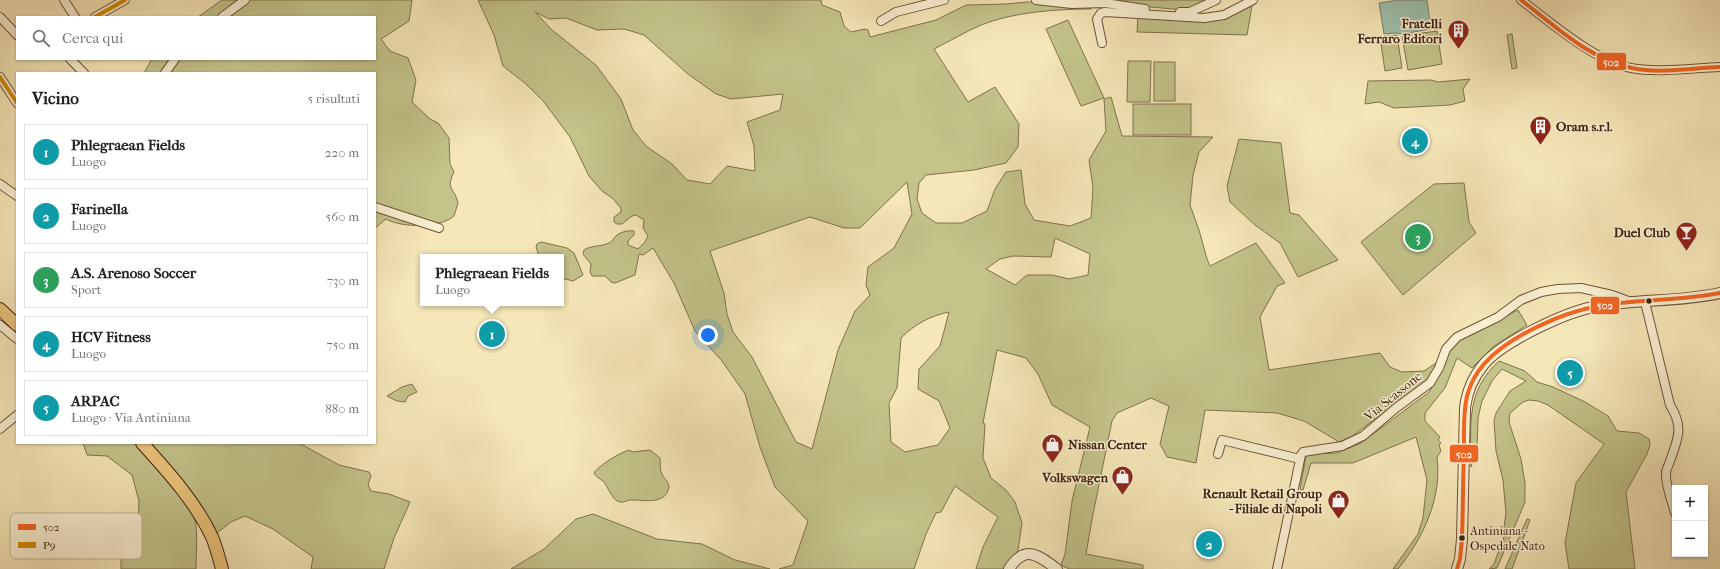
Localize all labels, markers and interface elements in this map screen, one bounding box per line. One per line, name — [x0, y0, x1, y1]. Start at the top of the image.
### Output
search box — [16, 16, 376, 60]
place label: Fratelli Ferraro Editori — [1356, 16, 1442, 46]
building icon: Fratelli Ferraro Editori — [1445, 17, 1471, 50]
icon: search — [30, 27, 52, 49]
text: Cerca qui — [62, 29, 123, 47]
line badge: 502 — [1596, 52, 1627, 71]
text: 502 — [1603, 56, 1620, 69]
text: Vicino — [32, 88, 79, 108]
text: 5 risultati — [307, 91, 360, 106]
building icon: Oram s.r.l. — [1527, 113, 1553, 146]
place label: Oram s.r.l. — [1556, 119, 1613, 134]
pin: 4 — [1402, 126, 1428, 156]
text: Phlegraean Fields — [71, 136, 185, 154]
text: 1 — [44, 145, 48, 160]
text: 220 m — [325, 145, 359, 160]
text: Luogo — [71, 154, 106, 169]
text: Farinella — [71, 200, 128, 218]
text: 2 — [43, 209, 49, 224]
text: 560 m — [326, 209, 359, 224]
text: Luogo — [71, 218, 106, 233]
bar icon: Duel Club — [1673, 219, 1699, 252]
pin: 3 — [1405, 222, 1431, 252]
place label: Duel Club — [1614, 225, 1670, 240]
popup — [420, 254, 564, 306]
text: A.S. Arenoso Soccer — [71, 264, 196, 282]
text: Phlegraean Fields — [435, 264, 549, 282]
text: 3 — [43, 273, 49, 288]
text: 730 m — [327, 273, 359, 288]
text: Sport — [71, 282, 102, 297]
text: Luogo — [435, 282, 470, 297]
line badge: 502 — [1590, 296, 1620, 315]
unlabelled marker — [1644, 296, 1654, 306]
text: 502 — [1597, 299, 1614, 312]
pin: 1 — [479, 319, 505, 349]
your location — [698, 325, 718, 345]
text: HCV Fitness — [71, 328, 151, 346]
text: 4 — [42, 337, 50, 352]
text: 750 m — [326, 337, 359, 352]
text: Luogo — [71, 346, 106, 361]
pin: 5 — [1557, 358, 1583, 388]
street label: Via Scassone — [1360, 368, 1425, 424]
text: ARPAC — [71, 392, 120, 410]
text: 5 — [43, 401, 49, 416]
text: 880 m — [325, 401, 359, 416]
text: Luogo · Via Antiniana — [71, 410, 191, 425]
shop icon: Nissan Center — [1040, 431, 1066, 464]
place label: Nissan Center — [1068, 437, 1147, 452]
line badge: 502 — [1449, 444, 1479, 463]
text: 502 — [1456, 448, 1473, 461]
shop icon: Volkswagen — [1110, 464, 1136, 497]
place label: Volkswagen — [1041, 470, 1108, 486]
map controls — [1672, 485, 1708, 557]
button: + — [1672, 485, 1708, 521]
place label: Renault Retail Group - Filiale di Napoli — [1202, 486, 1322, 517]
shop icon: Renault Retail Group - Filiale di Napoli — [1325, 487, 1351, 520]
legend — [10, 513, 142, 559]
text: 502 — [43, 521, 60, 534]
button: − — [1672, 521, 1708, 557]
place label: Antiniana - Ospedale Nato — [1469, 524, 1545, 553]
pin: 2 — [1196, 529, 1222, 559]
marker: Antiniana - Ospedale Nato — [1457, 533, 1467, 543]
text: P9 — [43, 539, 56, 552]

